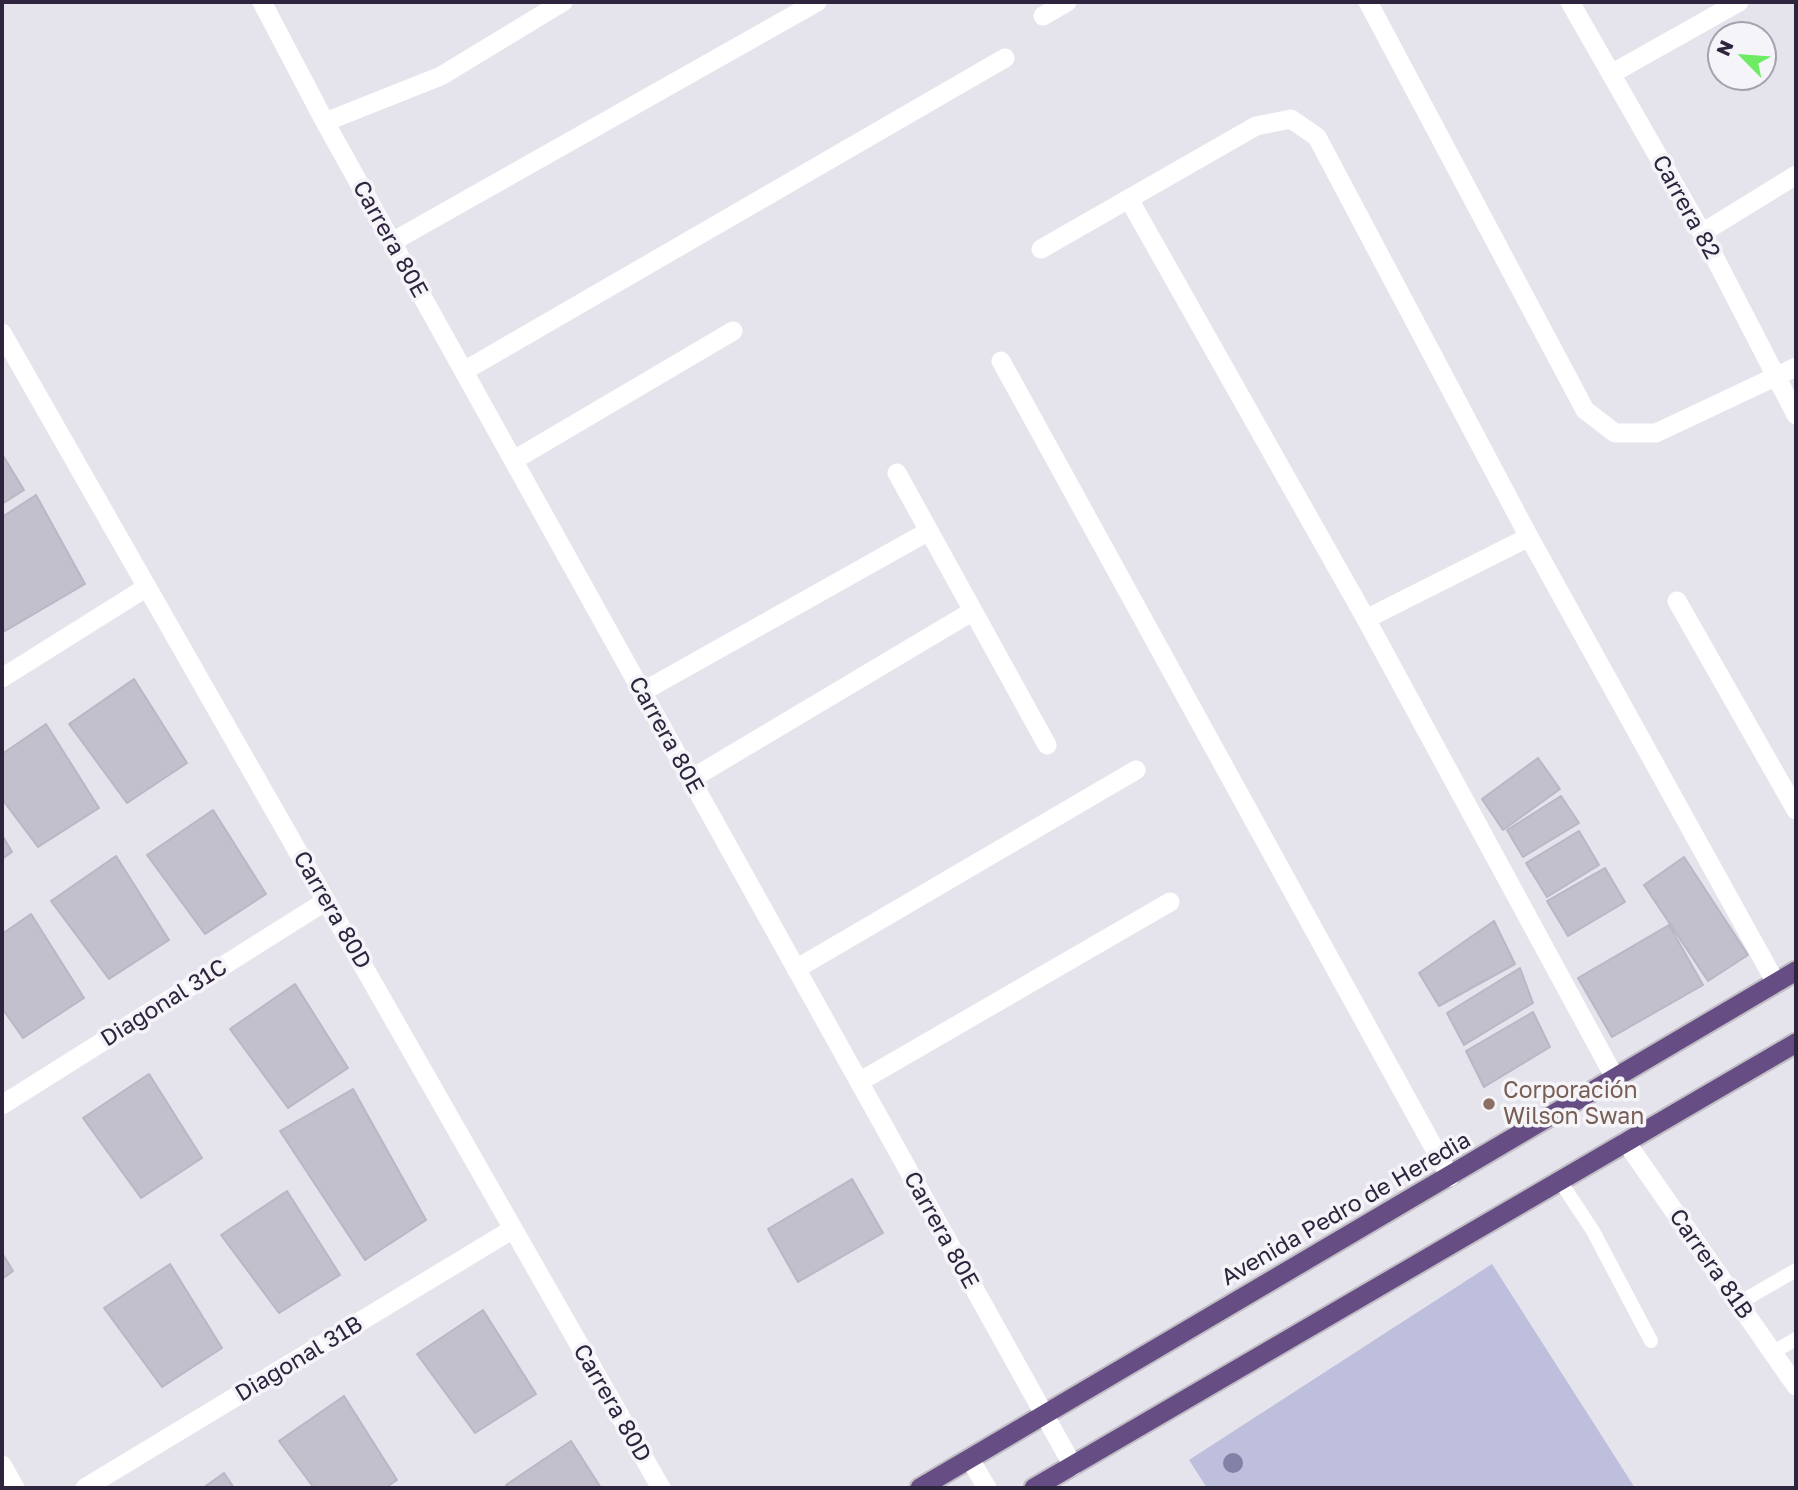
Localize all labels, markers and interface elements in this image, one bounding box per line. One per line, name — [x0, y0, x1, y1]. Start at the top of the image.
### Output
north arrow — [1707, 21, 1777, 91]
text: N — [1711, 36, 1738, 59]
street label: Carrera 82 — [1646, 150, 1726, 264]
street label: Carrera 80E — [347, 176, 433, 302]
street label: Carrera 80E — [623, 672, 709, 798]
street label: Carrera 80D — [287, 846, 377, 974]
street label: Diagonal 31C — [96, 953, 232, 1053]
place label: Corporación Wilson Swan — [1503, 1077, 1644, 1131]
marker: Corporación Wilson Swan — [1481, 1096, 1497, 1112]
street label: Avenida Pedro de Heredia — [1217, 1126, 1475, 1292]
street label: Carrera 80E — [898, 1167, 984, 1293]
street label: Carrera 81B — [1663, 1204, 1759, 1324]
street label: Diagonal 31B — [230, 1310, 368, 1408]
street label: Carrera 80D — [567, 1339, 657, 1467]

